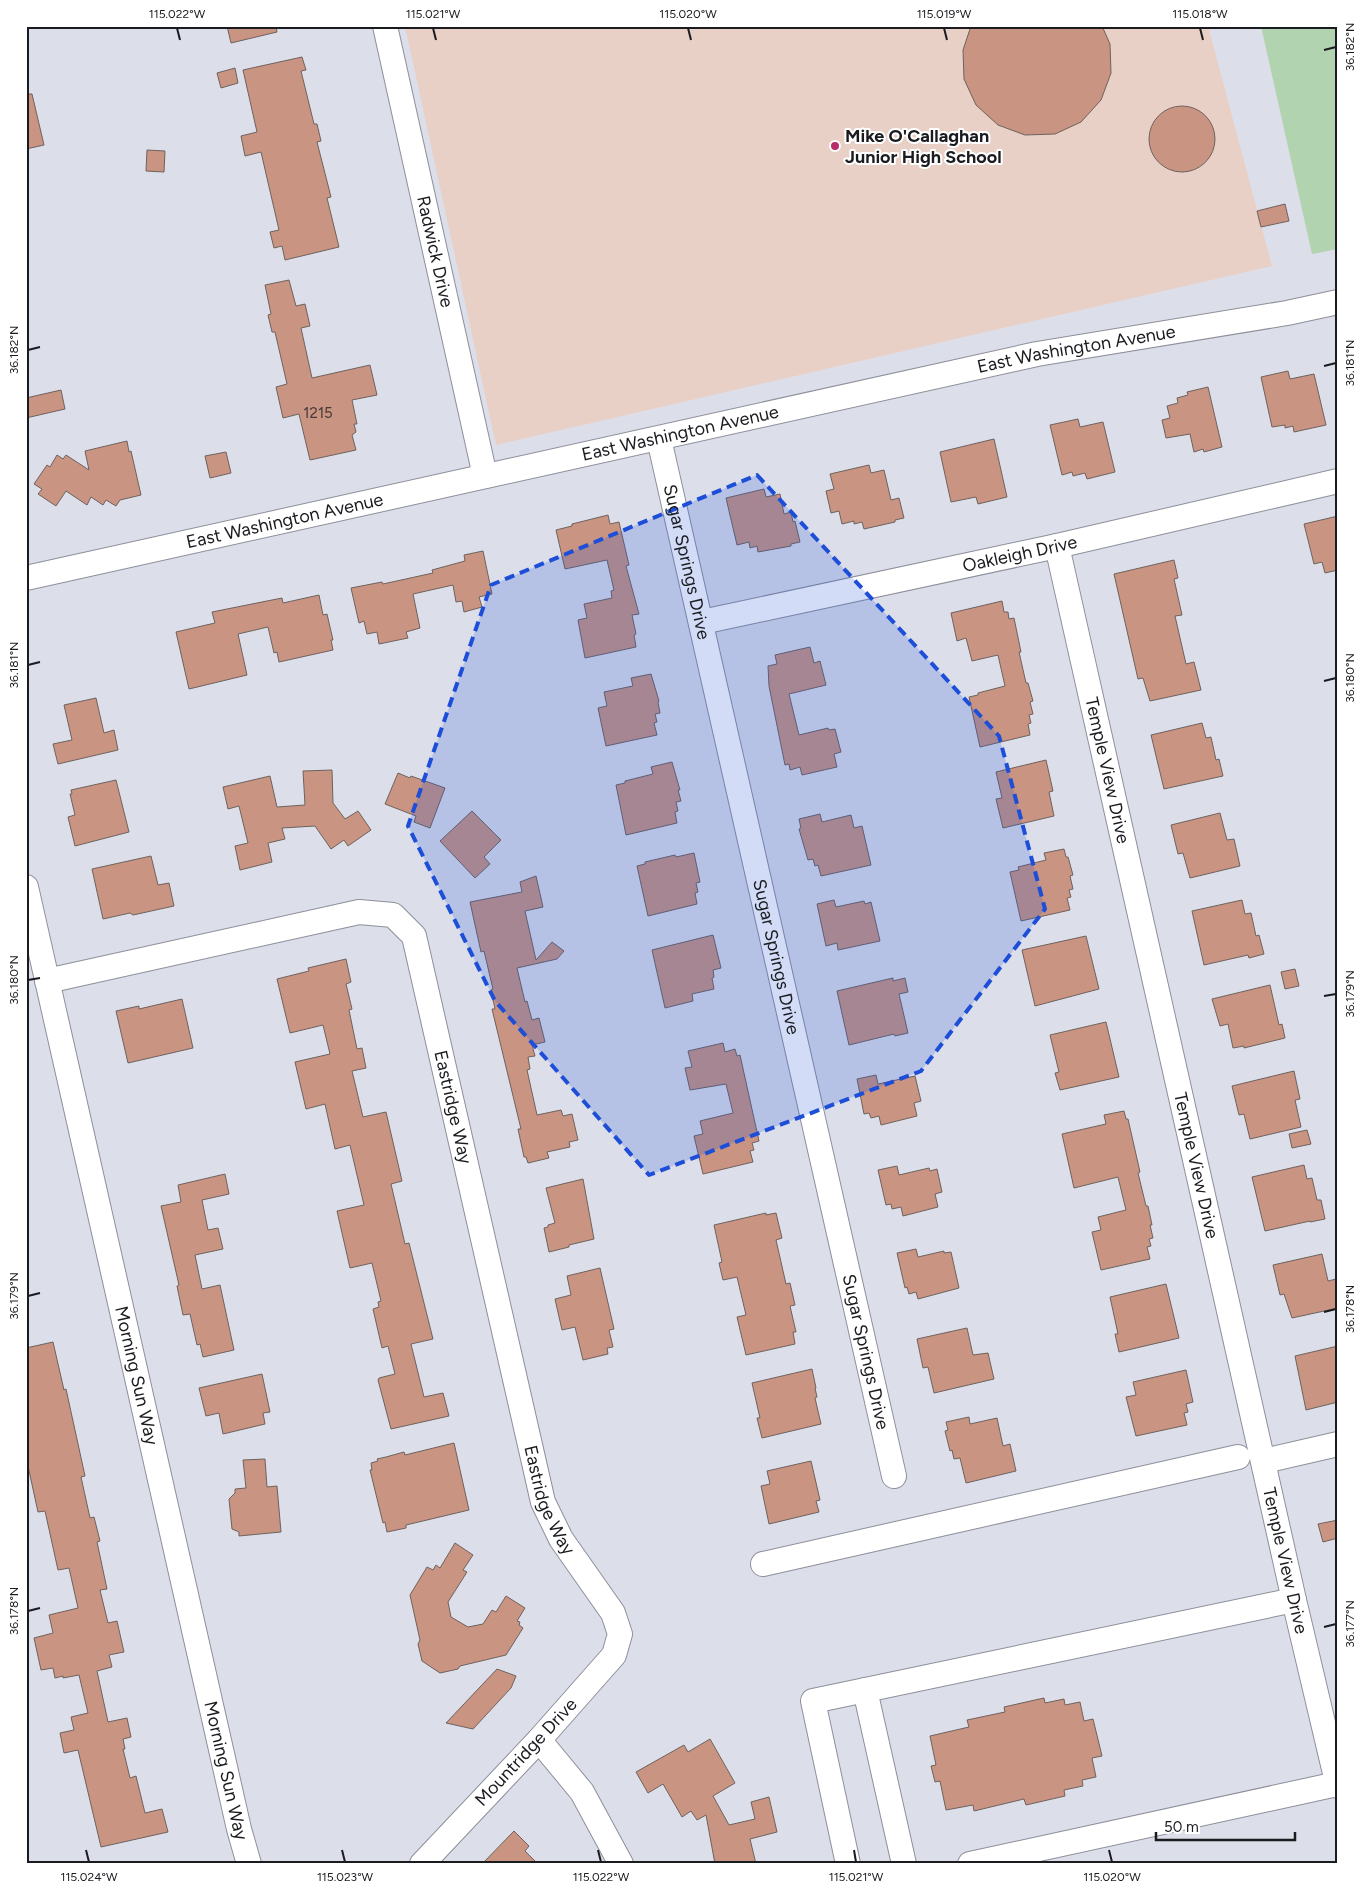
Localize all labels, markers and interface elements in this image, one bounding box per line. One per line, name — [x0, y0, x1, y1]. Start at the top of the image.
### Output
text: 115.022°W — [149, 7, 206, 21]
text: 115.021°W — [406, 7, 461, 21]
text: 115.020°W — [659, 7, 717, 21]
text: 115.019°W — [917, 7, 972, 21]
text: 115.018°W — [1172, 7, 1228, 21]
text: 36.182°N — [1343, 23, 1357, 71]
place label: Mike O'Callaghan Junior High School — [845, 125, 1002, 168]
marker: Mike O'Callaghan Junior High School — [829, 140, 841, 152]
street label: Radwick Drive — [412, 194, 458, 310]
street label: East Washington Avenue — [975, 320, 1177, 378]
text: 36.182°N — [7, 326, 21, 374]
text: 36.181°N — [1343, 340, 1357, 386]
street label: East Washington Avenue — [580, 401, 781, 466]
house number: 1215 — [303, 404, 333, 422]
street label: Sugar Springs Drive — [659, 482, 715, 642]
street label: East Washington Avenue — [184, 488, 385, 553]
street label: Oakleigh Drive — [960, 531, 1079, 577]
text: 36.181°N — [7, 642, 21, 688]
text: 36.180°N — [1343, 653, 1357, 703]
street label: Temple View Drive — [1080, 695, 1135, 846]
street label: Sugar Springs Drive — [748, 877, 805, 1037]
text: 36.180°N — [7, 955, 21, 1005]
text: 36.179°N — [1343, 970, 1357, 1018]
street label: Eastridge Way — [429, 1048, 477, 1167]
street label: Temple View Drive — [1169, 1090, 1223, 1241]
text: 36.179°N — [7, 1272, 21, 1320]
street label: Sugar Springs Drive — [838, 1272, 894, 1432]
text: 36.178°N — [1343, 1285, 1357, 1333]
street label: Morning Sun Way — [110, 1304, 163, 1448]
street label: Eastridge Way — [519, 1443, 580, 1560]
street label: Temple View Drive — [1258, 1485, 1313, 1636]
text: 36.178°N — [7, 1587, 21, 1635]
text: 36.177°N — [1343, 1600, 1357, 1648]
street label: Mountridge Drive — [470, 1693, 582, 1811]
street label: Morning Sun Way — [199, 1699, 253, 1843]
scale bar — [1156, 1810, 1295, 1842]
text: 50 m — [1164, 1818, 1199, 1836]
text: 115.024°W — [60, 1870, 118, 1884]
text: 115.023°W — [317, 1870, 374, 1884]
text: 115.022°W — [573, 1870, 630, 1884]
text: 115.021°W — [829, 1870, 884, 1884]
text: 115.020°W — [1083, 1870, 1141, 1884]

